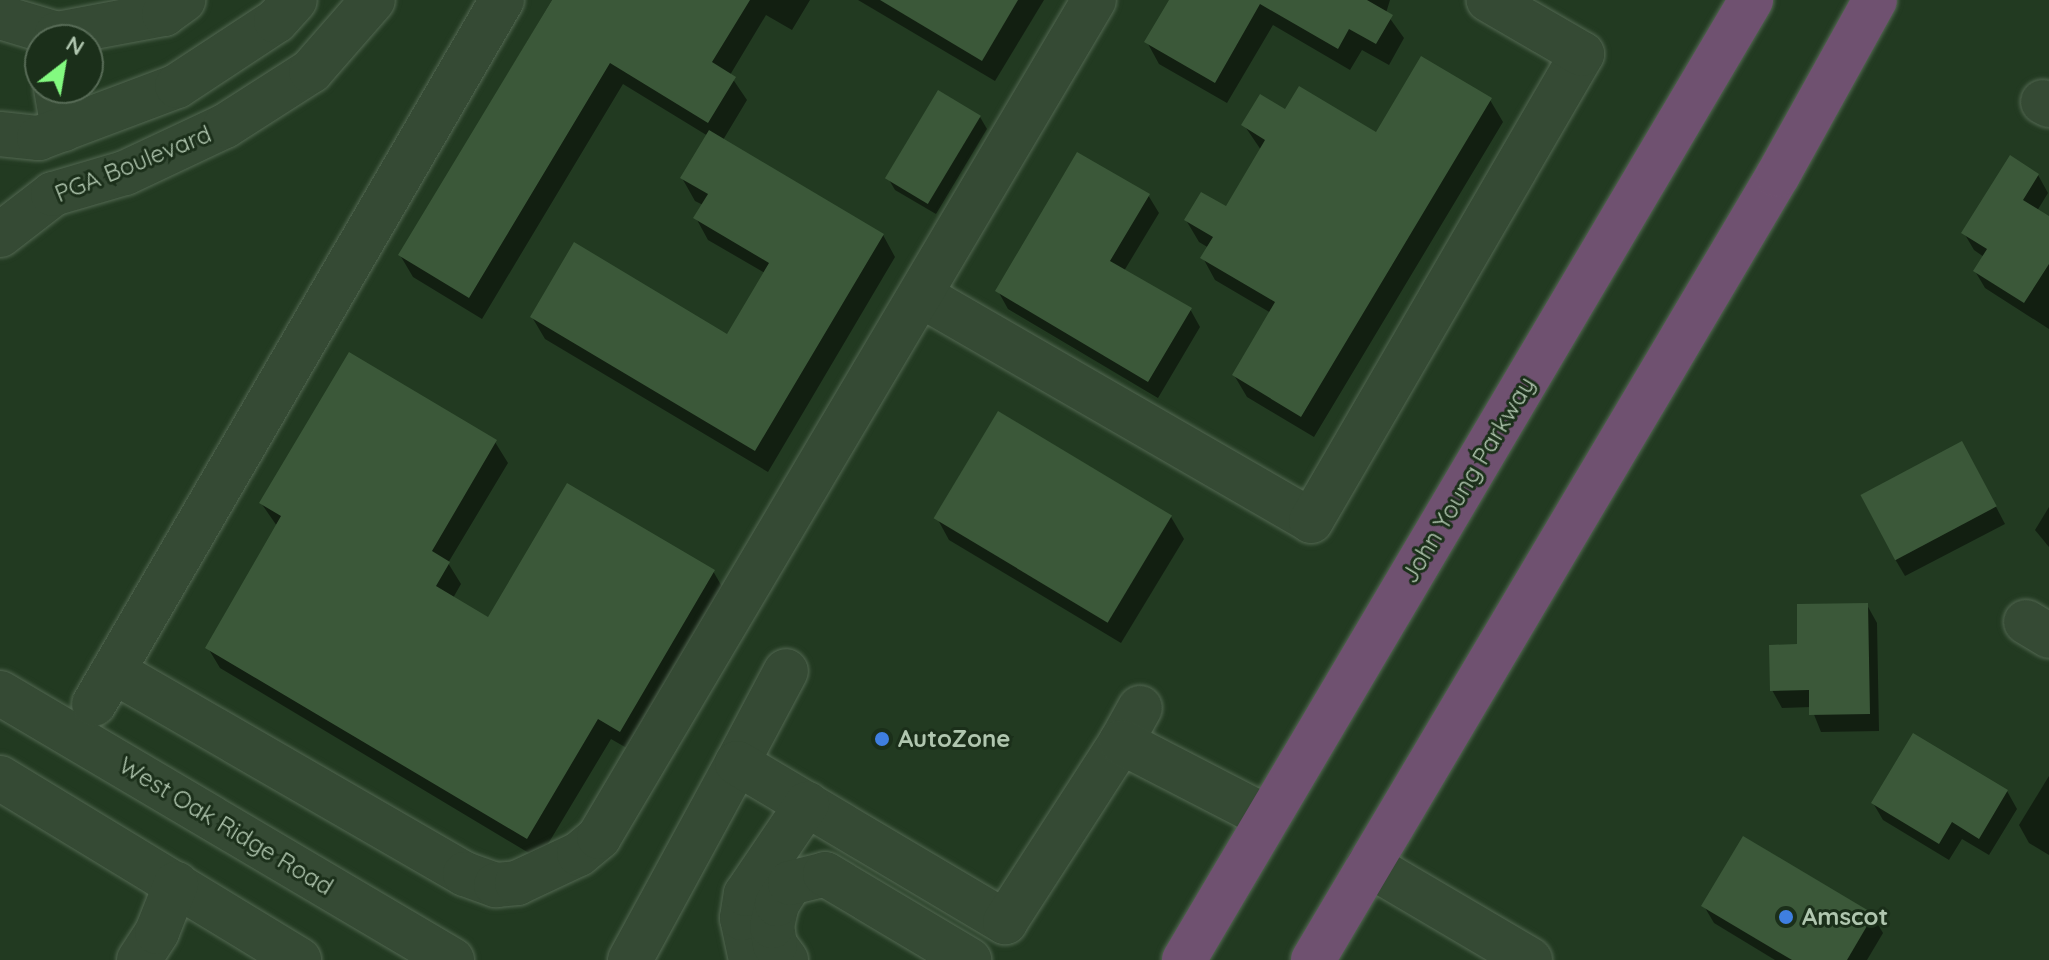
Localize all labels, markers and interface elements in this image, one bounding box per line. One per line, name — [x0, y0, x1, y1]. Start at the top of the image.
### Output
north arrow — [24, 24, 104, 104]
text: N — [61, 29, 89, 61]
street label: PGA Boulevard — [51, 120, 215, 208]
street label: John Young Parkway — [1395, 372, 1541, 588]
place label: AutoZone — [898, 725, 1010, 753]
marker: AutoZone — [873, 730, 891, 748]
street label: West Oak Ridge Road — [114, 751, 338, 901]
place label: Amscot — [1802, 903, 1888, 931]
marker: Amscot — [1777, 908, 1795, 926]

